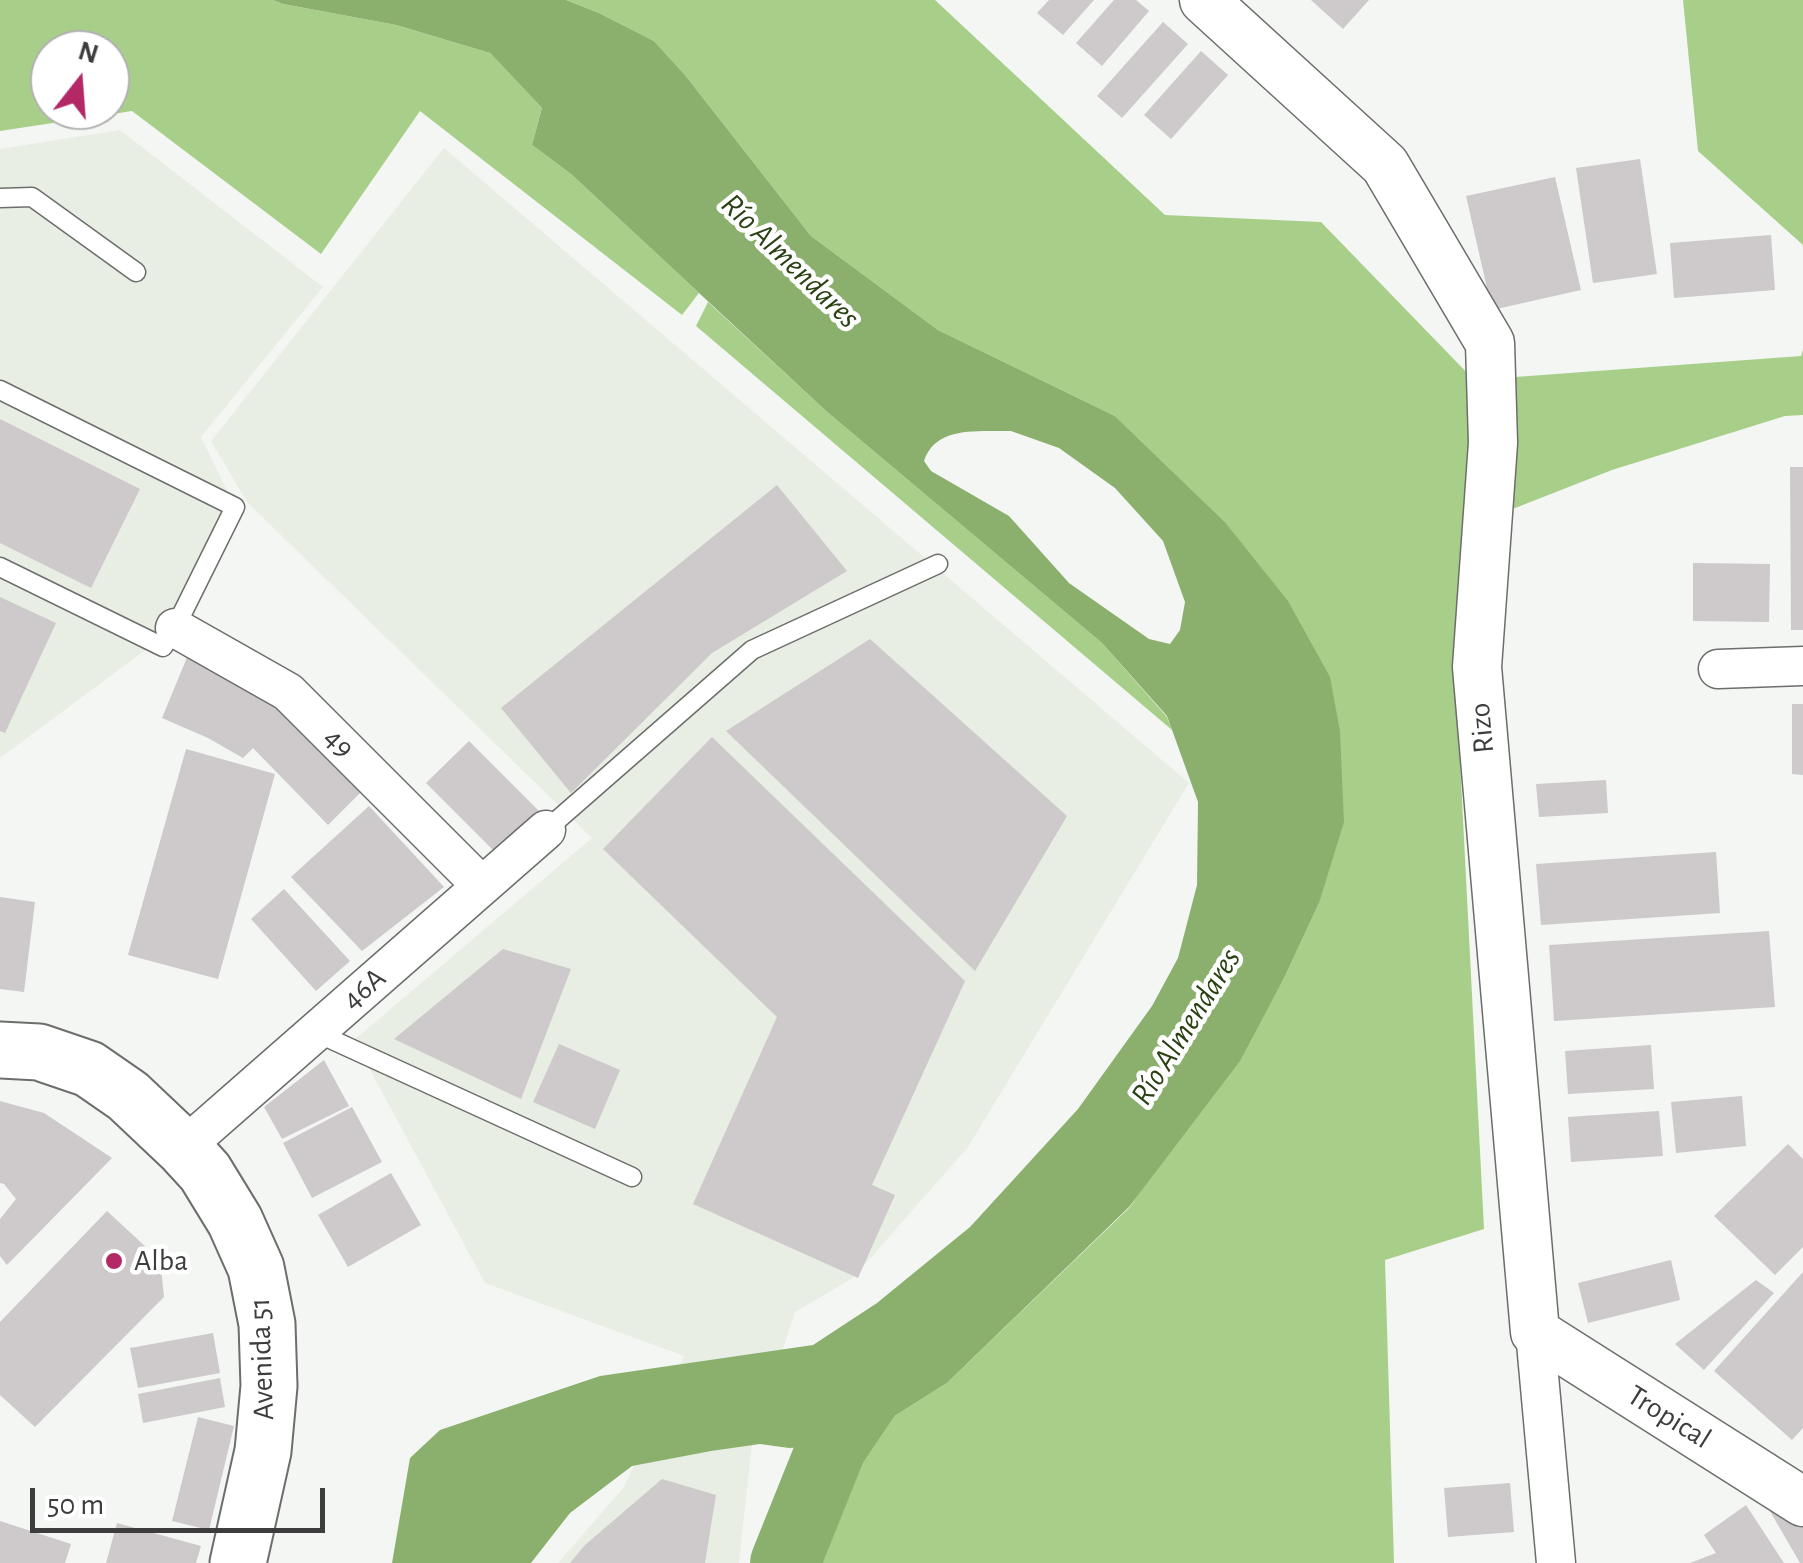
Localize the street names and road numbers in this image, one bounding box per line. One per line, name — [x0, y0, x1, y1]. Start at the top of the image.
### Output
street label: Rizo — [1462, 701, 1502, 755]
street label: 49 — [316, 720, 362, 766]
street label: 46A — [335, 960, 393, 1018]
street label: Avenida 51 — [242, 1297, 282, 1421]
street label: Tropical — [1620, 1377, 1718, 1457]

